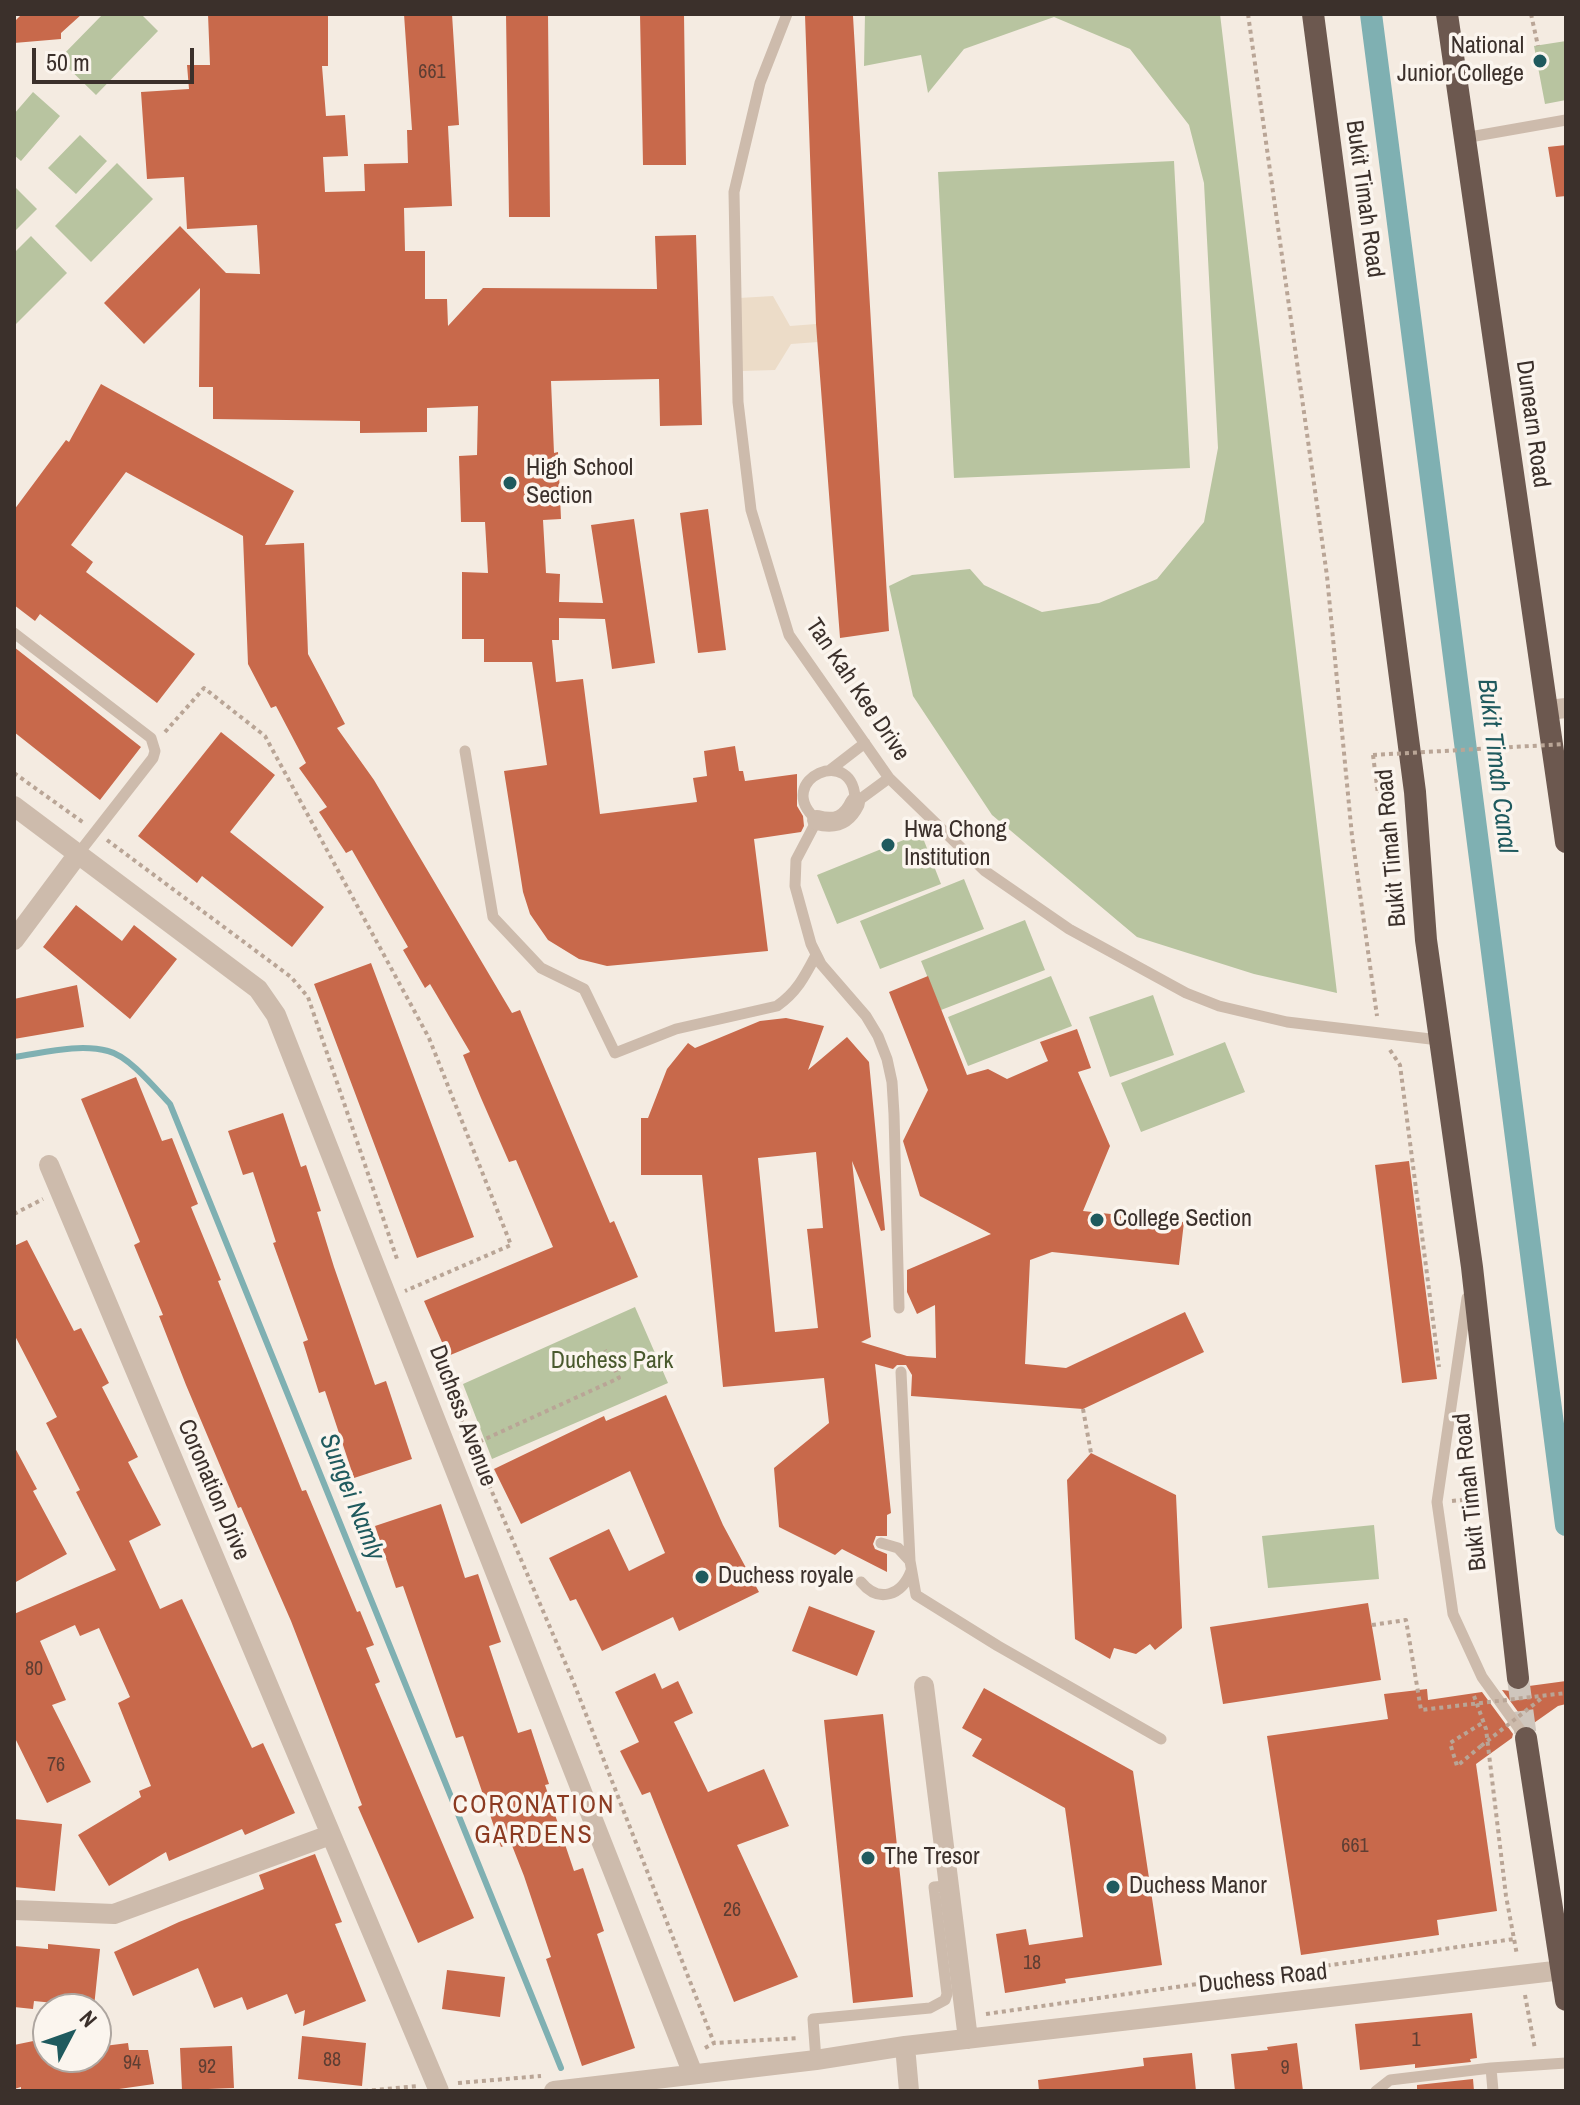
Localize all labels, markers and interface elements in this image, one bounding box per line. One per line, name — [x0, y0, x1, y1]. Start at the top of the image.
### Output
scale bar — [36, 32, 198, 82]
place label: National Junior College — [1397, 33, 1524, 89]
text: 50 m — [46, 46, 90, 78]
marker: National Junior College — [1531, 52, 1549, 70]
house number: 661 — [418, 61, 446, 85]
street label: Bukit Timah Road — [1339, 119, 1389, 279]
street label: Dunearn Road — [1509, 359, 1555, 489]
place label: High School Section — [526, 455, 633, 511]
marker: High School Section — [501, 474, 519, 492]
street label: Tan Kah Kee Drive — [799, 613, 915, 767]
water label: Bukit Timah Canal — [1470, 677, 1522, 855]
street label: Bukit Timah Road — [1371, 768, 1413, 928]
place label: Hwa Chong Institution — [904, 817, 1007, 873]
marker: Hwa Chong Institution — [879, 836, 897, 854]
place label: College Section — [1113, 1206, 1252, 1234]
marker: College Section — [1088, 1211, 1106, 1229]
street label: Duchess Avenue — [422, 1342, 502, 1490]
park label: Duchess Park — [551, 1348, 673, 1376]
street label: Bukit Timah Road — [1448, 1412, 1494, 1572]
street label: Coronation Drive — [170, 1415, 256, 1565]
water label: Sungei Namly — [311, 1429, 391, 1565]
place label: Duchess royale — [718, 1563, 854, 1591]
marker: Duchess royale — [693, 1568, 711, 1586]
house number: 80 — [25, 1658, 43, 1682]
house number: 76 — [47, 1754, 65, 1778]
district label: CORONATION GARDENS — [453, 1790, 615, 1852]
house number: 661 — [1341, 1835, 1369, 1859]
place label: The Tresor — [884, 1844, 980, 1872]
marker: The Tresor — [859, 1849, 877, 1867]
place label: Duchess Manor — [1129, 1873, 1267, 1901]
marker: Duchess Manor — [1104, 1878, 1122, 1896]
house number: 26 — [723, 1899, 741, 1923]
house number: 18 — [1023, 1952, 1041, 1976]
street label: Duchess Road — [1197, 1958, 1329, 2000]
north arrow — [32, 1993, 112, 2073]
text: N — [73, 2004, 104, 2033]
house number: 1 — [1411, 2029, 1421, 2053]
house number: 88 — [323, 2049, 341, 2073]
house number: 94 — [123, 2052, 141, 2076]
house number: 92 — [198, 2056, 216, 2080]
house number: 9 — [1280, 2057, 1290, 2081]

